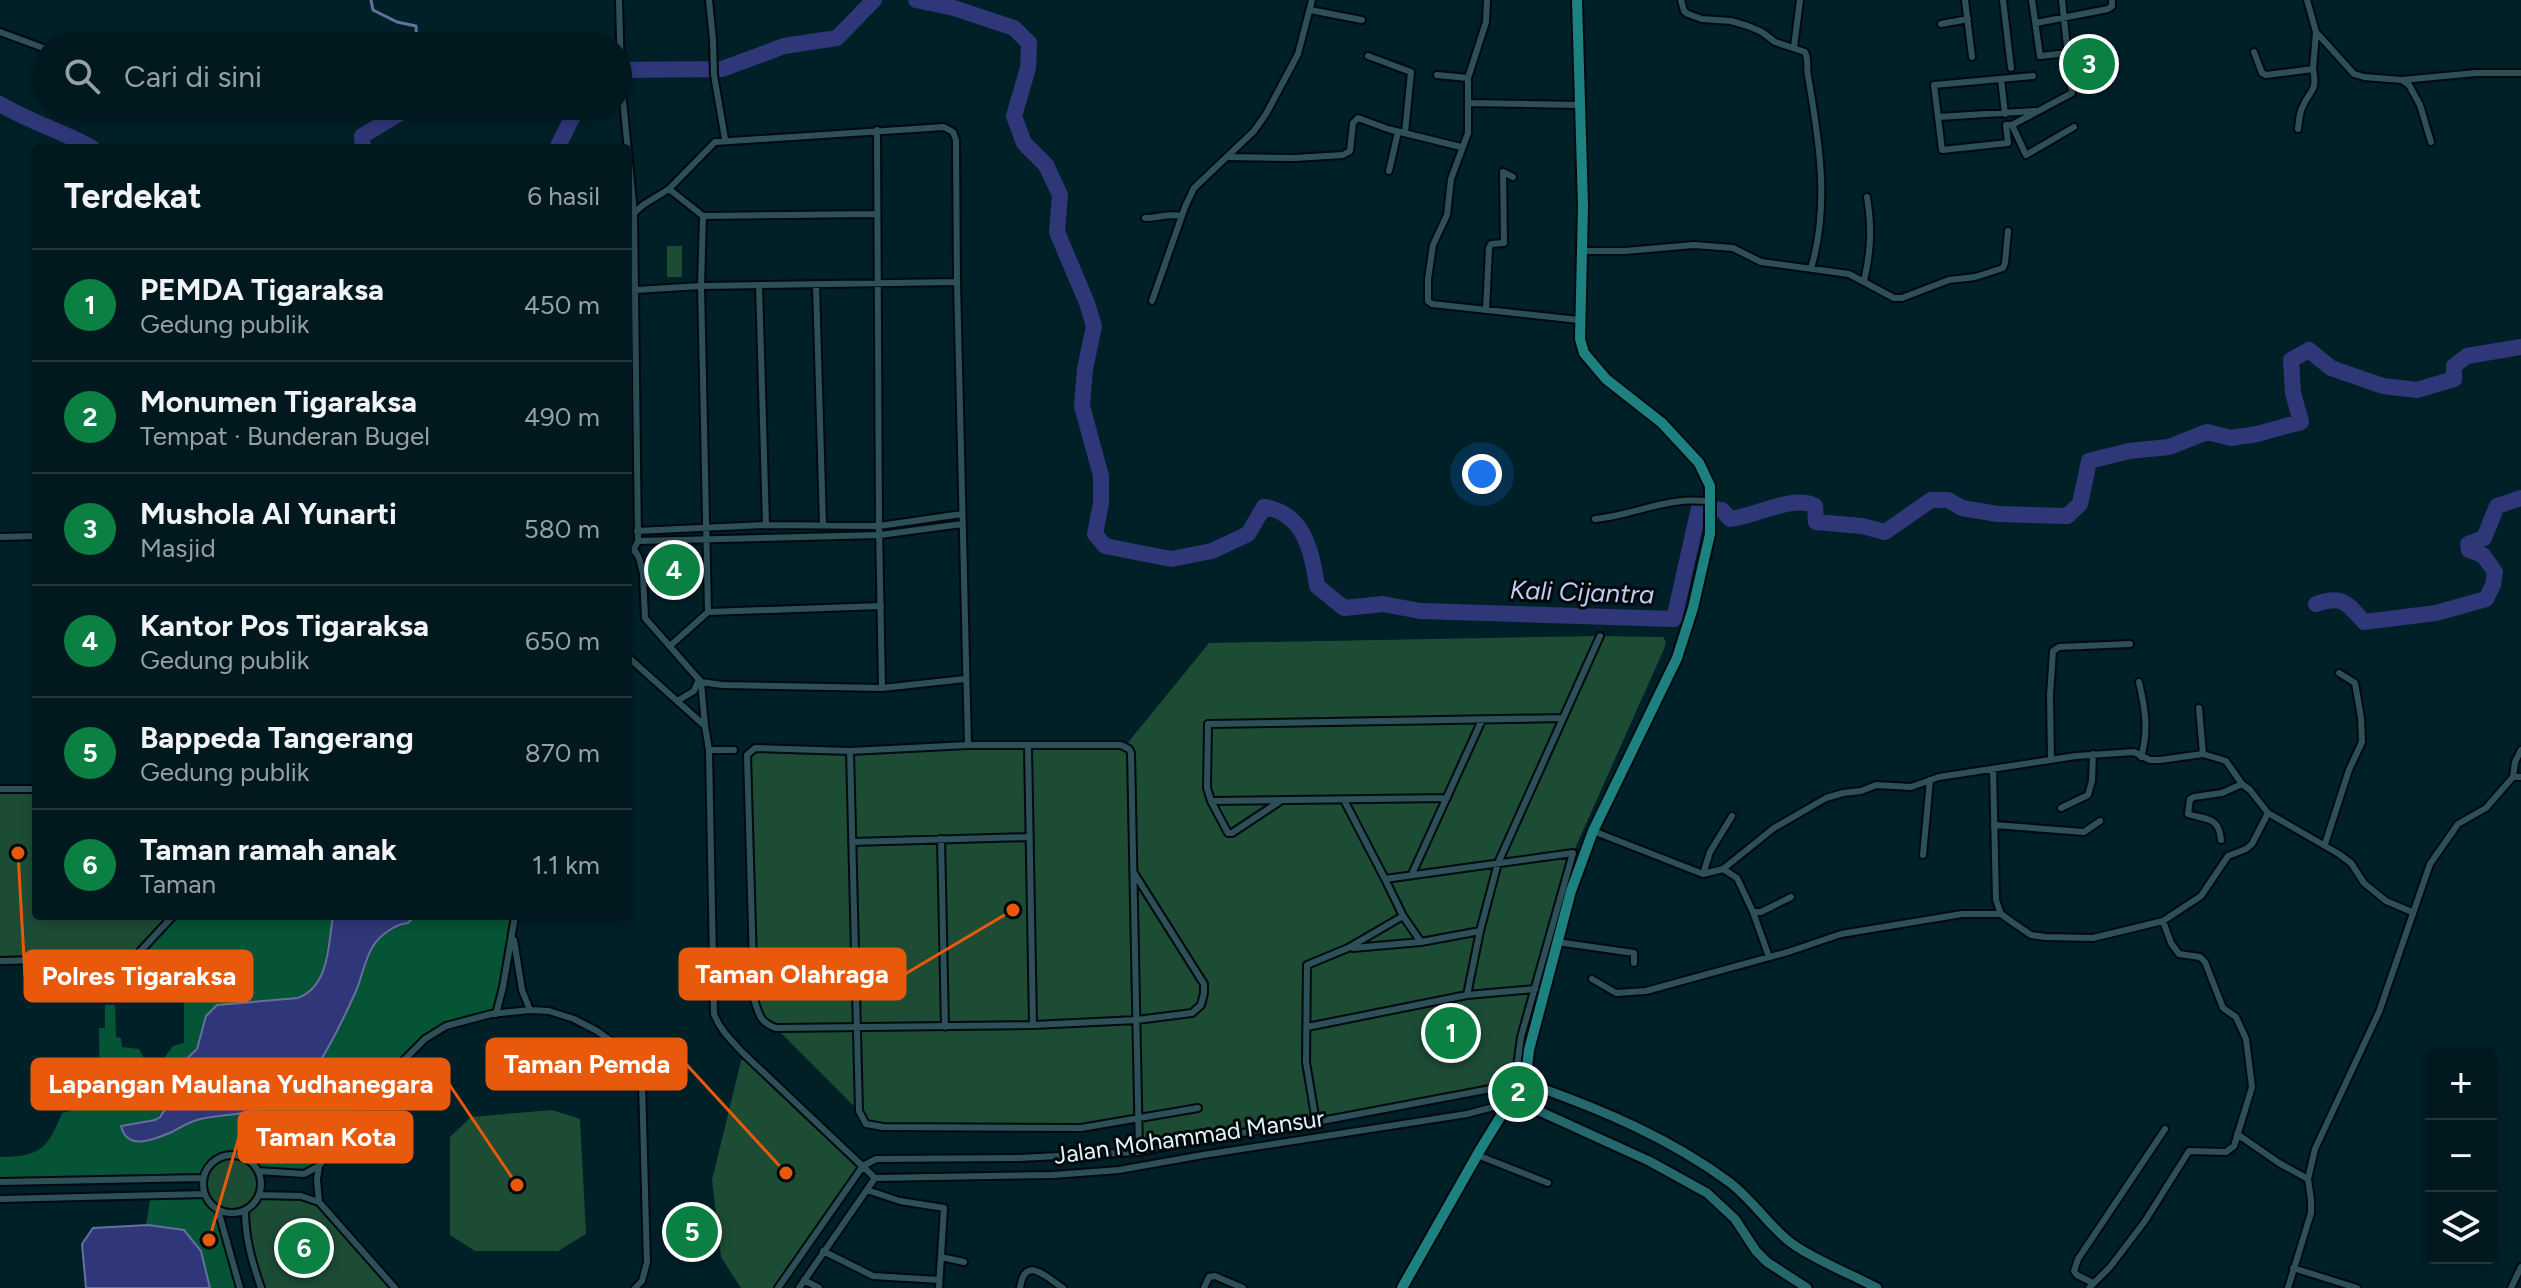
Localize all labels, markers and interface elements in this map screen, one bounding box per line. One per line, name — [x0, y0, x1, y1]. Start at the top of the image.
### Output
search box — [32, 32, 632, 120]
pin: 3 — [2063, 34, 2115, 94]
icon: search — [60, 54, 104, 98]
text: Cari di sini — [124, 58, 262, 95]
text: Terdekat — [64, 176, 202, 217]
text: 6 hasil — [527, 180, 600, 212]
text: PEMDA Tigaraksa — [140, 271, 384, 308]
text: 1 — [85, 289, 95, 321]
text: 450 m — [524, 289, 600, 321]
text: Gedung publik — [140, 308, 309, 340]
text: Monumen Tigaraksa — [140, 383, 417, 420]
text: 2 — [82, 401, 98, 433]
text: 490 m — [524, 401, 600, 433]
text: Tempat · Bunderan Bugel — [140, 420, 430, 452]
your location — [1462, 454, 1502, 494]
text: Mushola Al Yunarti — [140, 495, 397, 532]
text: 3 — [83, 513, 97, 545]
text: 580 m — [524, 513, 600, 545]
text: Masjid — [140, 532, 216, 564]
pin: 4 — [648, 540, 700, 600]
water label: Kali Cijantra — [1509, 573, 1655, 611]
text: Kantor Pos Tigaraksa — [140, 607, 429, 644]
text: 4 — [82, 625, 98, 657]
text: 650 m — [525, 625, 600, 657]
text: Gedung publik — [140, 644, 309, 676]
text: Bappeda Tangerang — [140, 719, 414, 756]
text: 5 — [82, 737, 98, 769]
text: 870 m — [525, 737, 600, 769]
text: Gedung publik — [140, 756, 309, 788]
text: Taman ramah anak — [140, 831, 397, 868]
text: 6 — [82, 849, 98, 881]
text: 1.1 km — [532, 849, 600, 881]
text: Taman — [140, 868, 216, 900]
callout: Taman Olahraga — [680, 949, 905, 999]
callout: Polres Tigaraksa — [25, 951, 252, 1001]
text: Taman Olahraga — [695, 958, 889, 990]
text: Polres Tigaraksa — [42, 960, 236, 992]
pin: 1 — [1425, 1003, 1477, 1063]
callout: Taman Pemda — [487, 1039, 686, 1089]
text: Taman Pemda — [504, 1048, 670, 1080]
map controls — [2425, 1048, 2497, 1264]
button: + — [2425, 1048, 2497, 1120]
callout: Lapangan Maulana Yudhanegara — [32, 1059, 449, 1109]
pin: 2 — [1492, 1062, 1544, 1122]
text: Lapangan Maulana Yudhanegara — [48, 1068, 434, 1100]
street label: Jalan Mohammad Mansur — [1052, 1103, 1326, 1170]
callout: Taman Kota — [239, 1112, 412, 1162]
button: − — [2425, 1120, 2497, 1192]
text: Taman Kota — [256, 1121, 396, 1153]
button: layers — [2425, 1192, 2497, 1264]
pin: 5 — [666, 1202, 718, 1262]
pin: 6 — [278, 1218, 330, 1278]

